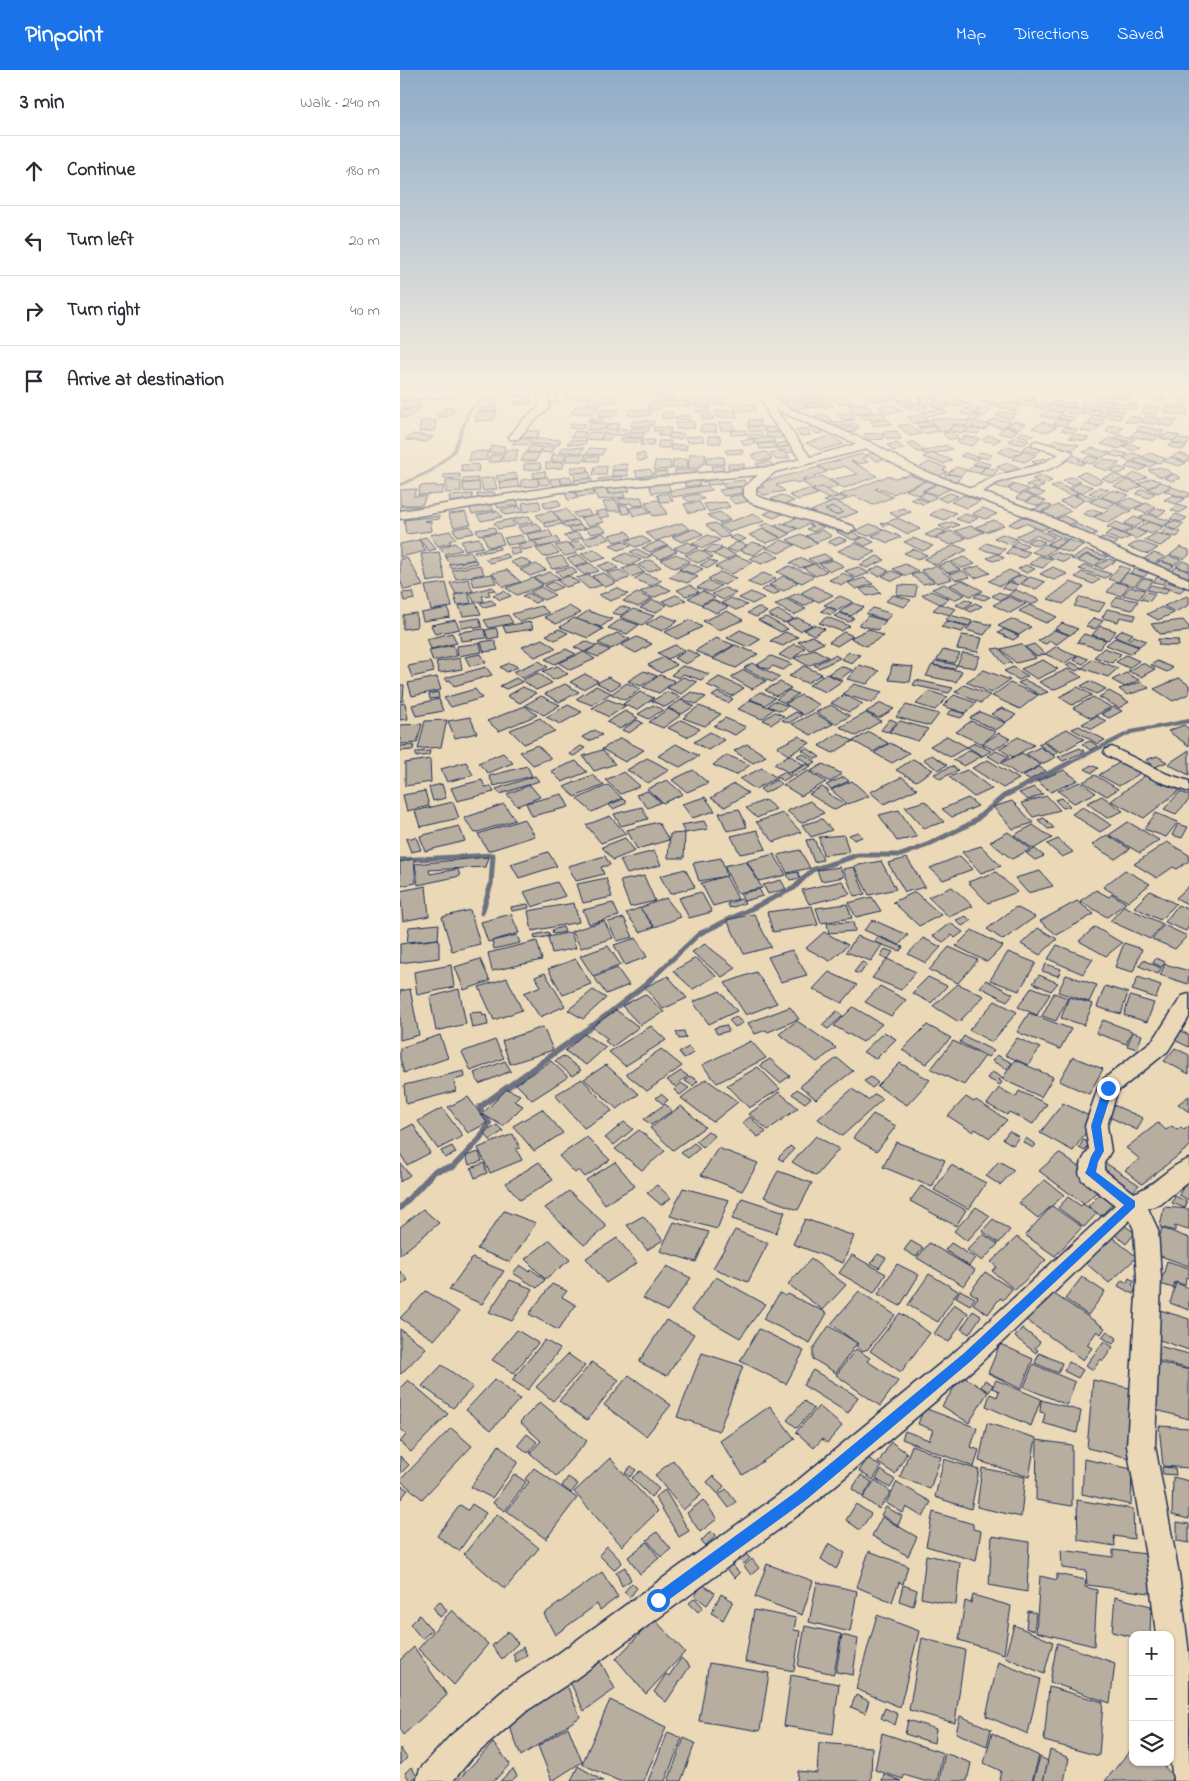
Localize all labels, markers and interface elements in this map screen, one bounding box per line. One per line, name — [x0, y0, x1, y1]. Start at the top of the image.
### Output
text: Pinpoint — [25, 18, 103, 53]
text: Map — [956, 22, 986, 48]
text: Directions — [1014, 22, 1089, 48]
text: Saved — [1117, 22, 1164, 48]
text: 3 min — [20, 88, 64, 118]
text: Walk · 240 m — [300, 91, 380, 115]
icon: ahead — [20, 157, 48, 185]
text: Continue — [67, 157, 135, 184]
text: 180 m — [346, 159, 380, 183]
icon: left — [20, 227, 48, 255]
text: Turn left — [67, 227, 134, 254]
text: 20 m — [349, 229, 380, 253]
icon: right — [20, 297, 48, 325]
text: Turn right — [67, 297, 140, 324]
text: 40 m — [350, 299, 380, 323]
icon: arrive — [20, 367, 48, 395]
text: Arrive at destination — [67, 367, 224, 394]
route end — [1097, 1077, 1120, 1100]
route start — [647, 1589, 670, 1612]
map controls — [1129, 1631, 1174, 1766]
button: + — [1129, 1631, 1174, 1676]
button: − — [1129, 1676, 1174, 1721]
button: layers — [1129, 1721, 1174, 1766]

